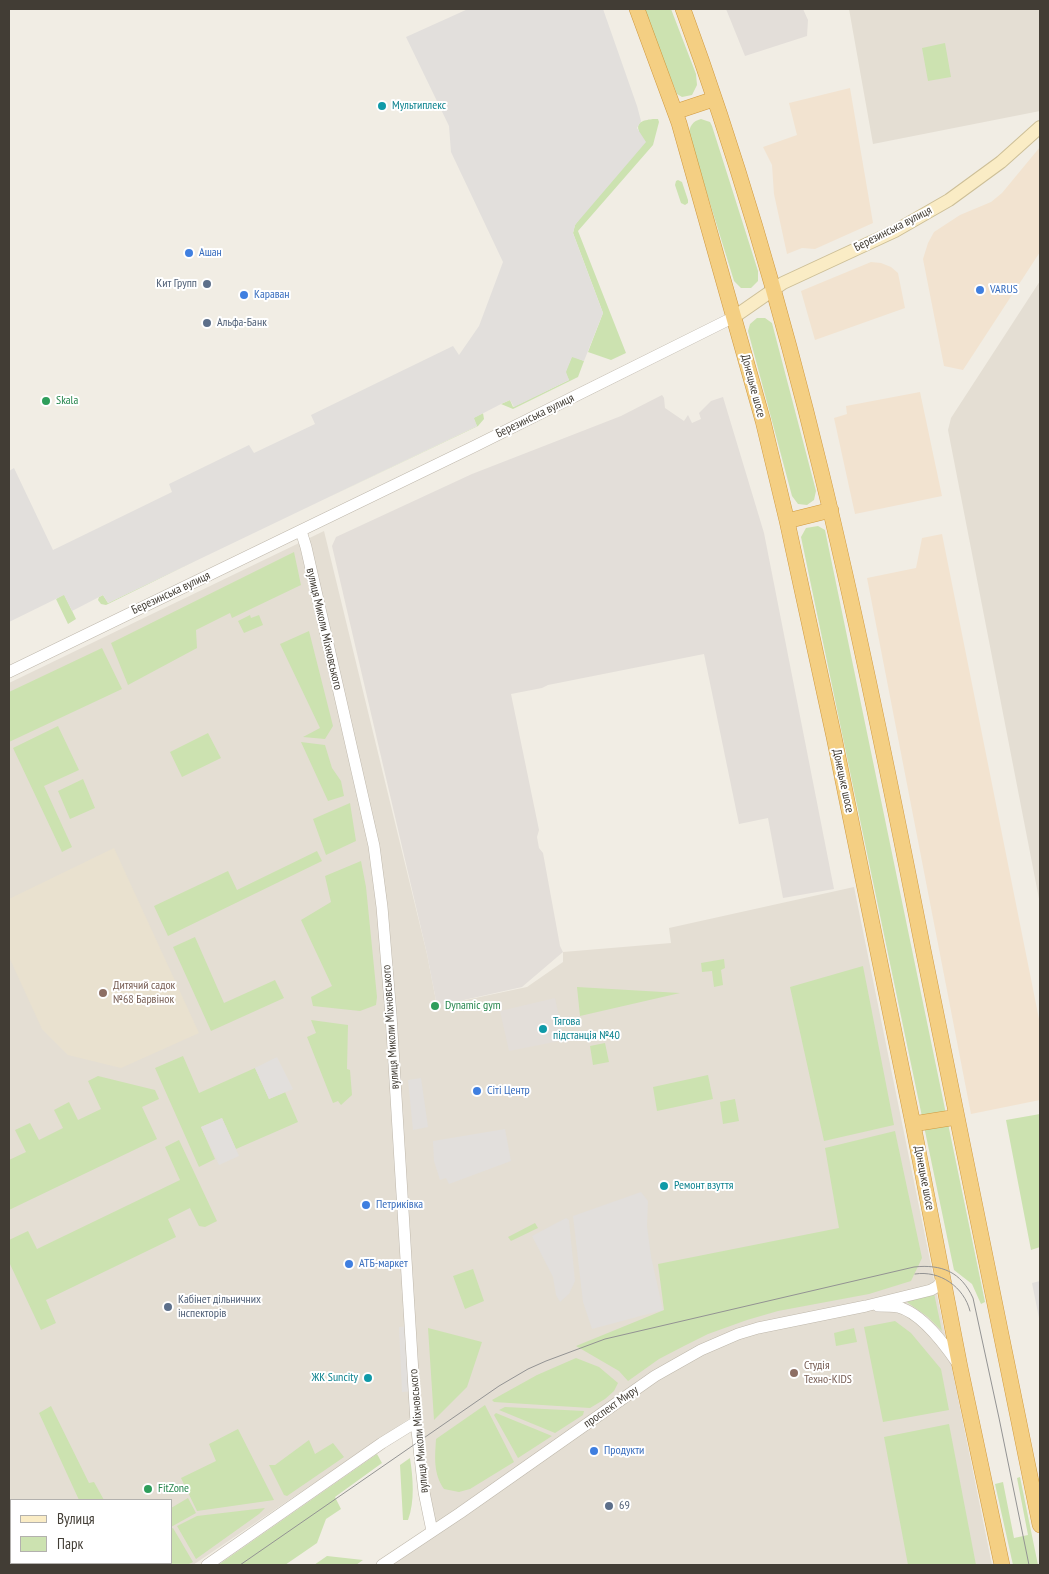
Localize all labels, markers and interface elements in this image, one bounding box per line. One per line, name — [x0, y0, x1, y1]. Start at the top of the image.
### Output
place label: Мультиплекс — [392, 99, 446, 113]
marker: Мультиплекс — [376, 100, 388, 112]
street label: Березинська вулиця — [852, 203, 934, 255]
place label: Ашан — [199, 246, 222, 260]
marker: Ашан — [183, 247, 195, 259]
place label: Кит Групп — [156, 277, 197, 291]
marker: Кит Групп — [201, 278, 213, 290]
place label: VARUS — [990, 283, 1018, 297]
marker: VARUS — [974, 284, 986, 296]
place label: Караван — [254, 288, 290, 302]
marker: Караван — [238, 289, 250, 301]
place label: Альфа-Банк — [217, 316, 267, 330]
marker: Альфа-Банк — [201, 317, 213, 329]
street label: Донецьке шосе — [738, 353, 768, 419]
street label: Березинська вулиця — [494, 391, 576, 441]
place label: Skala — [56, 394, 78, 408]
marker: Skala — [40, 395, 52, 407]
street label: вулиця Миколи Міхновського — [303, 567, 345, 691]
street label: Березинська вулиця — [129, 568, 213, 618]
street label: Донецьке шосе — [829, 748, 857, 814]
street label: вулиця Миколи Міхновського — [379, 964, 403, 1090]
place label: Дитячий садок №68 Барвінок — [113, 979, 175, 1007]
marker: Дитячий садок №68 Барвінок — [97, 987, 109, 999]
place label: Dynamic gym — [445, 999, 500, 1013]
marker: Dynamic gym — [429, 1000, 441, 1012]
place label: Тягова пiдстанцiя №40 — [553, 1015, 620, 1043]
marker: Тягова пiдстанцiя №40 — [537, 1023, 549, 1035]
place label: Сіті Центр — [487, 1084, 530, 1098]
marker: Сіті Центр — [471, 1085, 483, 1097]
street label: Донецьке шосе — [911, 1145, 937, 1211]
place label: Ремонт взуття — [674, 1179, 733, 1193]
marker: Ремонт взуття — [658, 1180, 670, 1192]
place label: Петриківка — [376, 1198, 423, 1212]
marker: Петриківка — [360, 1199, 372, 1211]
place label: АТБ-маркет — [359, 1257, 408, 1271]
marker: АТБ-маркет — [343, 1258, 355, 1270]
place label: Кабінет дільничних інспекторів — [178, 1293, 261, 1321]
marker: Кабінет дільничних інспекторів — [162, 1301, 174, 1313]
place label: Студія Техно-KIDS — [804, 1359, 852, 1387]
marker: Студія Техно-KIDS — [788, 1367, 800, 1379]
street label: вулиця Миколи Міхновського — [406, 1368, 432, 1494]
place label: ЖК Suncity — [311, 1371, 358, 1385]
marker: ЖК Suncity — [362, 1372, 374, 1384]
street label: проспект Миру — [581, 1383, 641, 1431]
place label: Продукти — [604, 1444, 644, 1458]
marker: Продукти — [588, 1445, 600, 1457]
place label: FitZone — [158, 1482, 189, 1496]
marker: FitZone — [142, 1483, 154, 1495]
legend — [10, 1499, 172, 1564]
place label: 69 — [619, 1499, 630, 1513]
marker: 69 — [603, 1500, 615, 1512]
text: Вулиця — [57, 1509, 95, 1528]
text: Парк — [57, 1534, 83, 1553]

